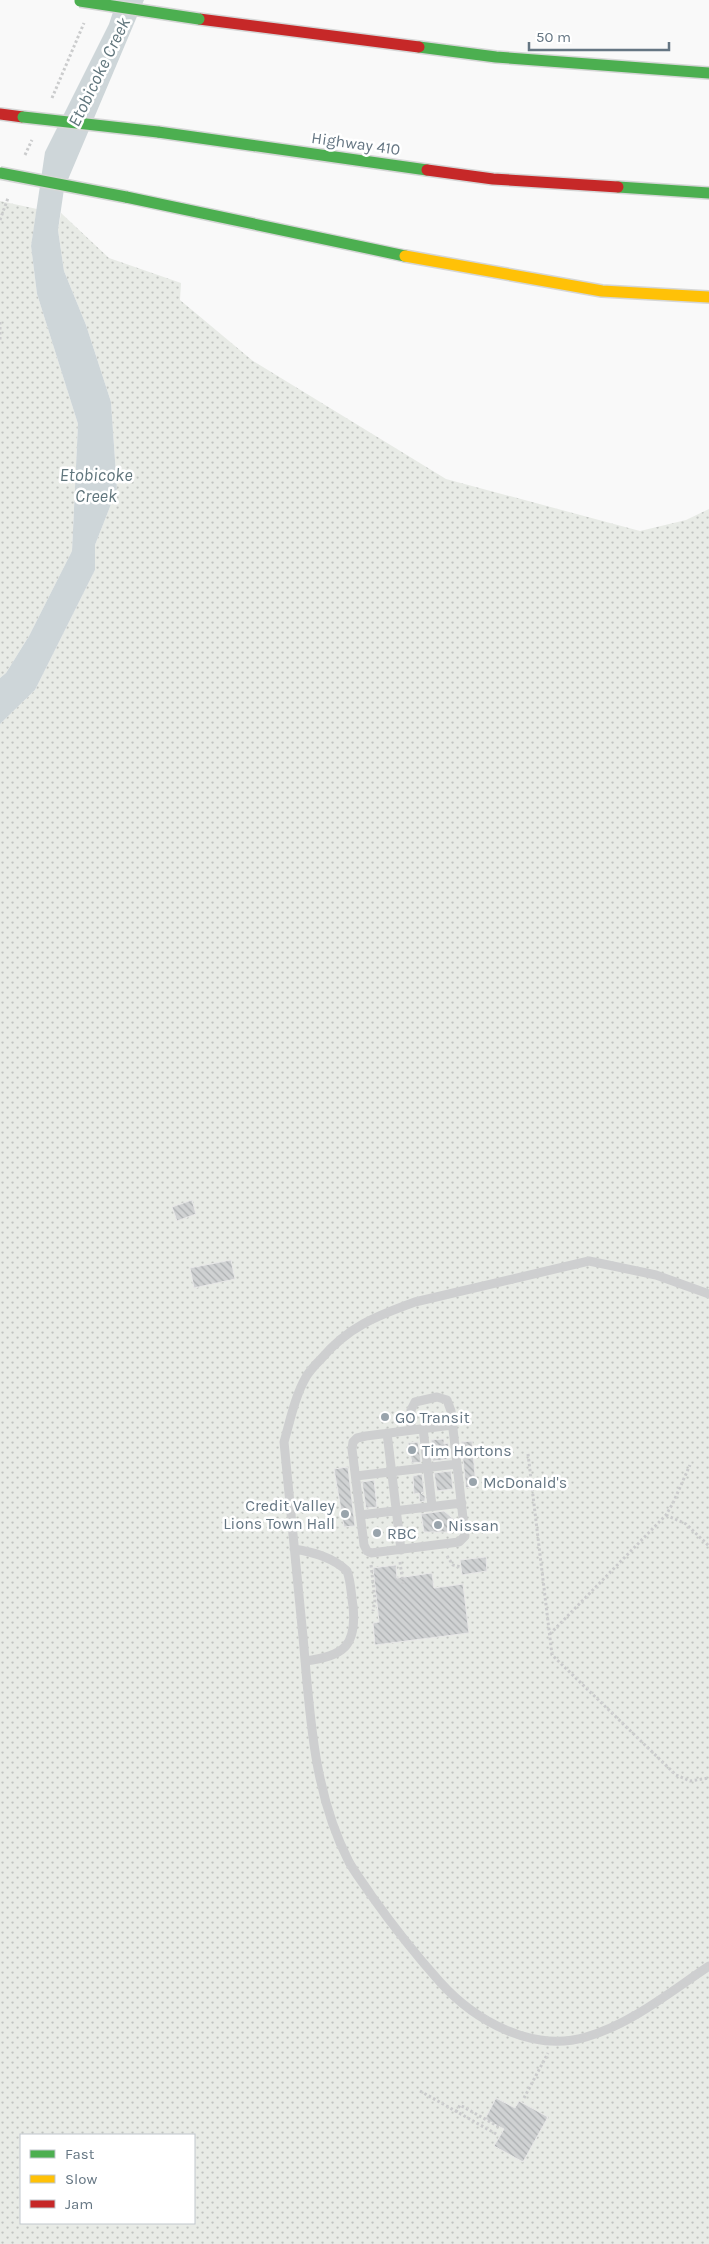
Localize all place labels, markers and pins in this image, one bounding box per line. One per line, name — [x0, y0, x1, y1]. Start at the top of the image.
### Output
place label: GO Transit — [395, 1408, 470, 1427]
marker: GO Transit — [379, 1411, 391, 1423]
place label: Tim Hortons — [422, 1441, 512, 1460]
marker: Tim Hortons — [406, 1444, 418, 1456]
place label: McDonald's — [483, 1473, 567, 1492]
marker: McDonald's — [467, 1476, 479, 1488]
place label: Credit Valley Lions Town Hall — [223, 1496, 336, 1533]
marker: Credit Valley Lions Town Hall — [339, 1508, 351, 1520]
place label: Nissan — [448, 1516, 499, 1535]
marker: Nissan — [432, 1519, 444, 1531]
place label: RBC — [387, 1524, 417, 1543]
marker: RBC — [371, 1527, 383, 1539]

